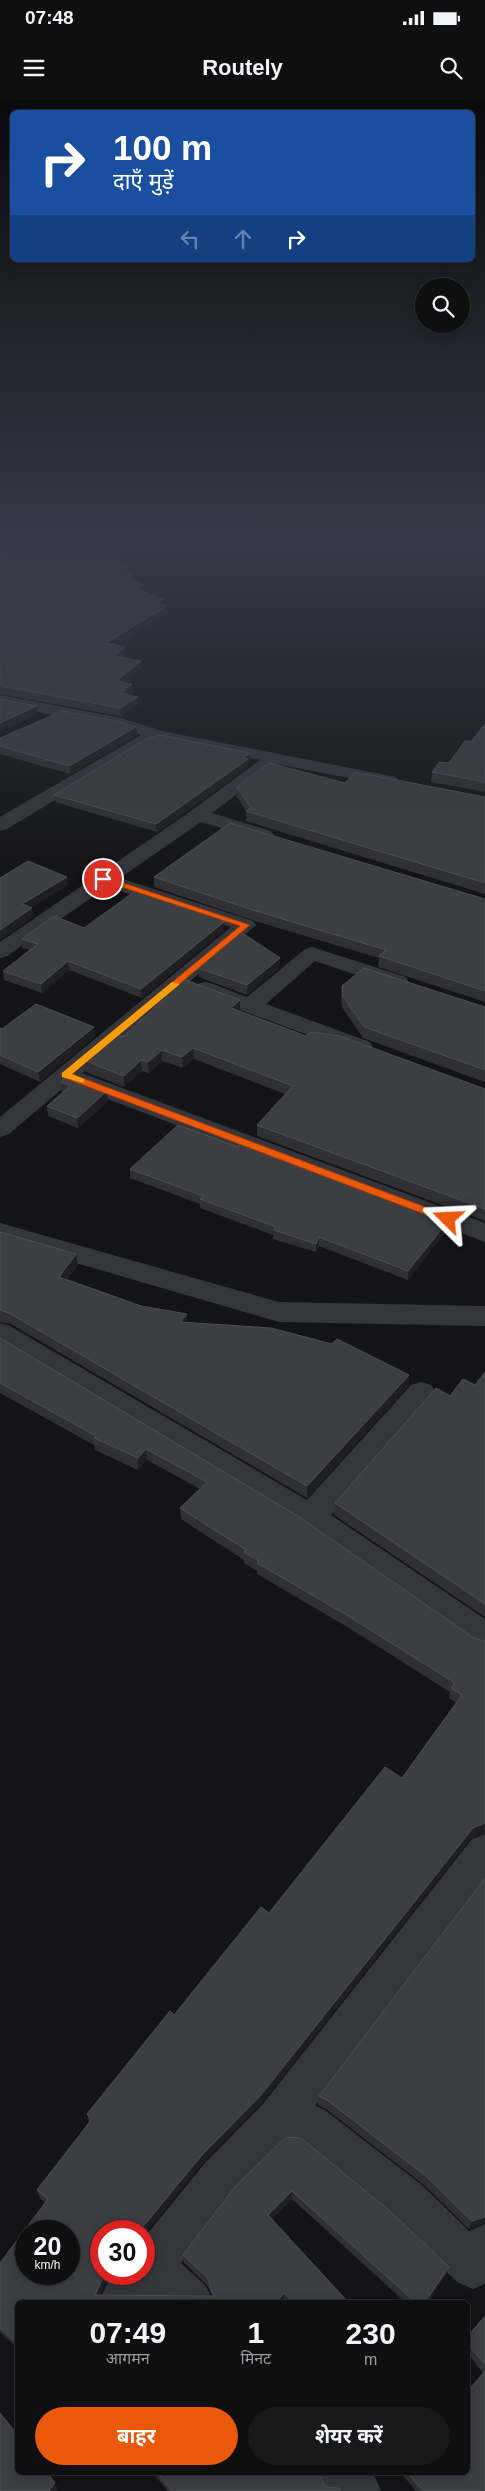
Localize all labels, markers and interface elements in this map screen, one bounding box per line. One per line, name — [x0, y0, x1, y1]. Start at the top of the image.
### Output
text: 07:48 — [25, 7, 74, 28]
icon: menu — [20, 54, 48, 82]
icon: search — [437, 54, 465, 82]
text: Routely — [202, 55, 283, 80]
text: 100 m — [113, 128, 212, 167]
icon: right — [30, 130, 95, 195]
text: दाएँ मुड़ें — [113, 169, 174, 194]
icon: left — [176, 225, 204, 253]
icon: ahead — [229, 225, 257, 253]
icon: right — [282, 225, 310, 253]
map controls — [415, 278, 470, 333]
button: search — [415, 278, 470, 333]
pin — [82, 858, 124, 900]
icon: arrive — [89, 865, 117, 893]
position arrow — [421, 1192, 473, 1244]
speed limit sign: 30 — [90, 2220, 155, 2285]
text: 20 — [34, 2232, 61, 2260]
text: km/h — [34, 2258, 61, 2272]
text: 07:49 — [89, 2316, 166, 2349]
text: 1 — [247, 2316, 264, 2349]
text: 230 — [346, 2317, 396, 2350]
text: आगमन — [106, 2350, 150, 2367]
text: मिनट — [240, 2350, 271, 2367]
text: m — [364, 2351, 377, 2368]
button: बाहर — [35, 2407, 238, 2465]
button: शेयर करें — [248, 2407, 450, 2465]

